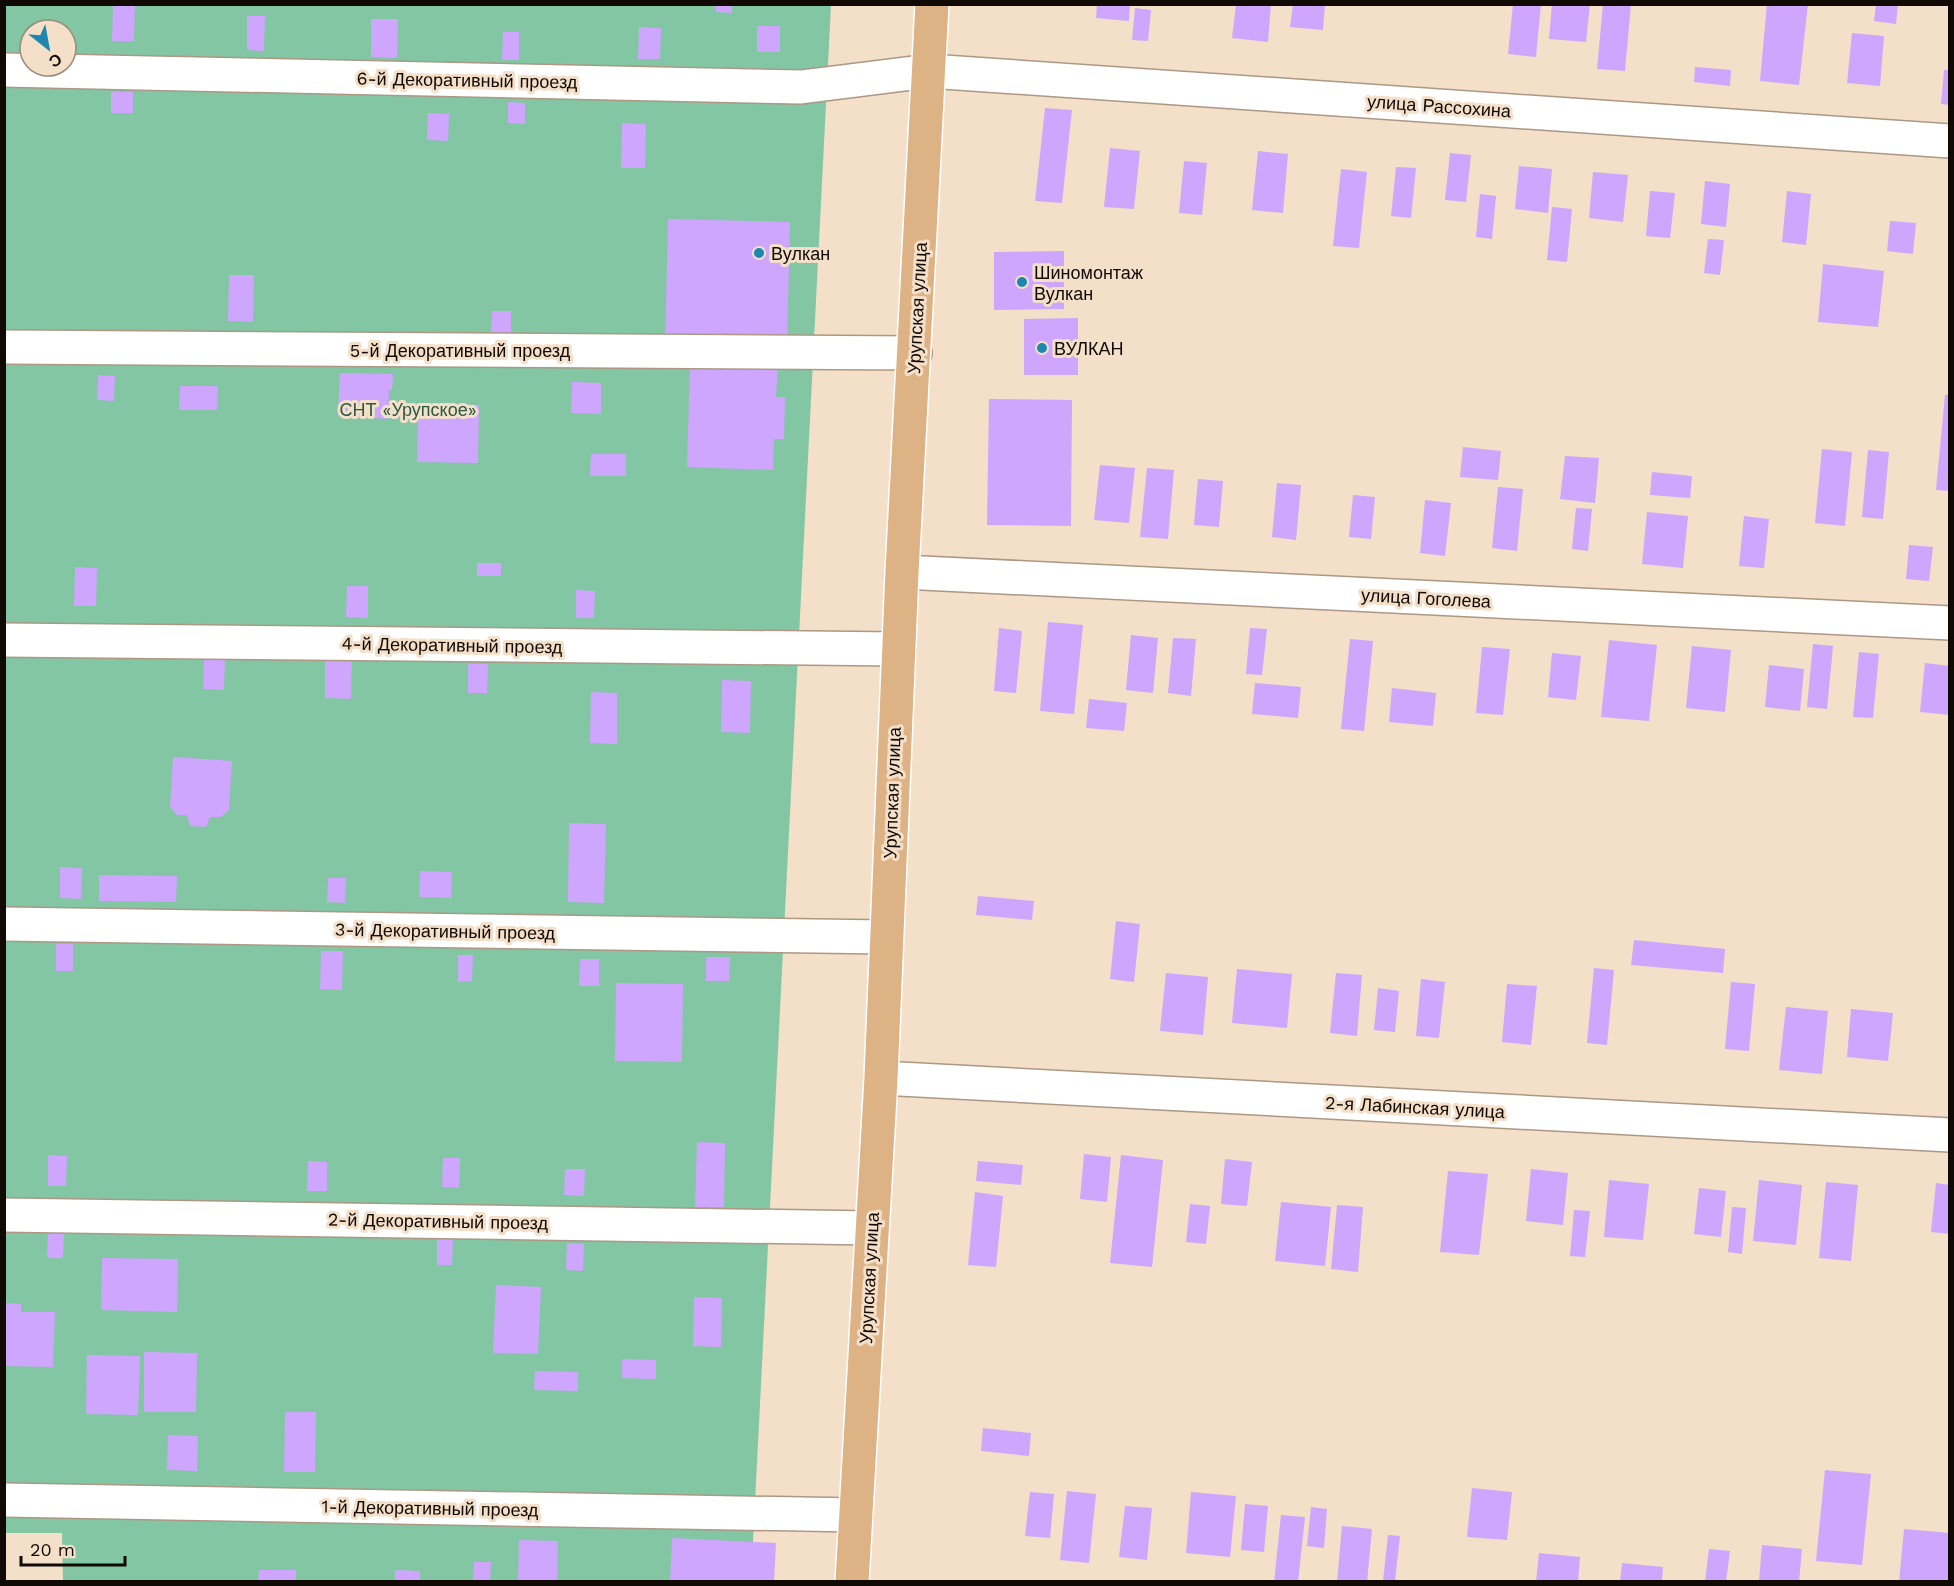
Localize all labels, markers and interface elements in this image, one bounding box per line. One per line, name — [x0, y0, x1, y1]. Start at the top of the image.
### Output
north arrow — [18, 18, 78, 78]
text: С — [45, 49, 65, 72]
street label: 6-й Декоративный проезд — [356, 68, 578, 92]
street label: улица Рассохина — [1366, 91, 1513, 122]
street label: Урупская улица — [903, 241, 931, 374]
place label: Вулкан — [771, 243, 830, 264]
marker: Вулкан — [752, 246, 766, 260]
place label: Шиномонтаж Вулкан — [1034, 262, 1143, 304]
marker: Шиномонтаж Вулкан — [1015, 275, 1029, 289]
place label: ВУЛКАН — [1054, 338, 1124, 359]
street label: 5-й Декоративный проезд — [350, 340, 571, 361]
marker: ВУЛКАН — [1035, 341, 1049, 355]
park label: СНТ «Урупское» — [339, 399, 477, 420]
street label: улица Гоголева — [1361, 584, 1492, 612]
street label: 4-й Декоративный проезд — [341, 633, 563, 657]
street label: Урупская улица — [879, 726, 905, 859]
street label: 3-й Декоративный проезд — [335, 919, 556, 943]
street label: 2-я Лабинская улица — [1325, 1092, 1506, 1122]
street label: 2-й Декоративный проезд — [328, 1209, 549, 1233]
street label: Урупская улица — [855, 1211, 883, 1344]
street label: 1-й Декоративный проезд — [321, 1496, 539, 1520]
scale bar — [21, 1529, 124, 1567]
text: 20 m — [30, 1539, 75, 1560]

